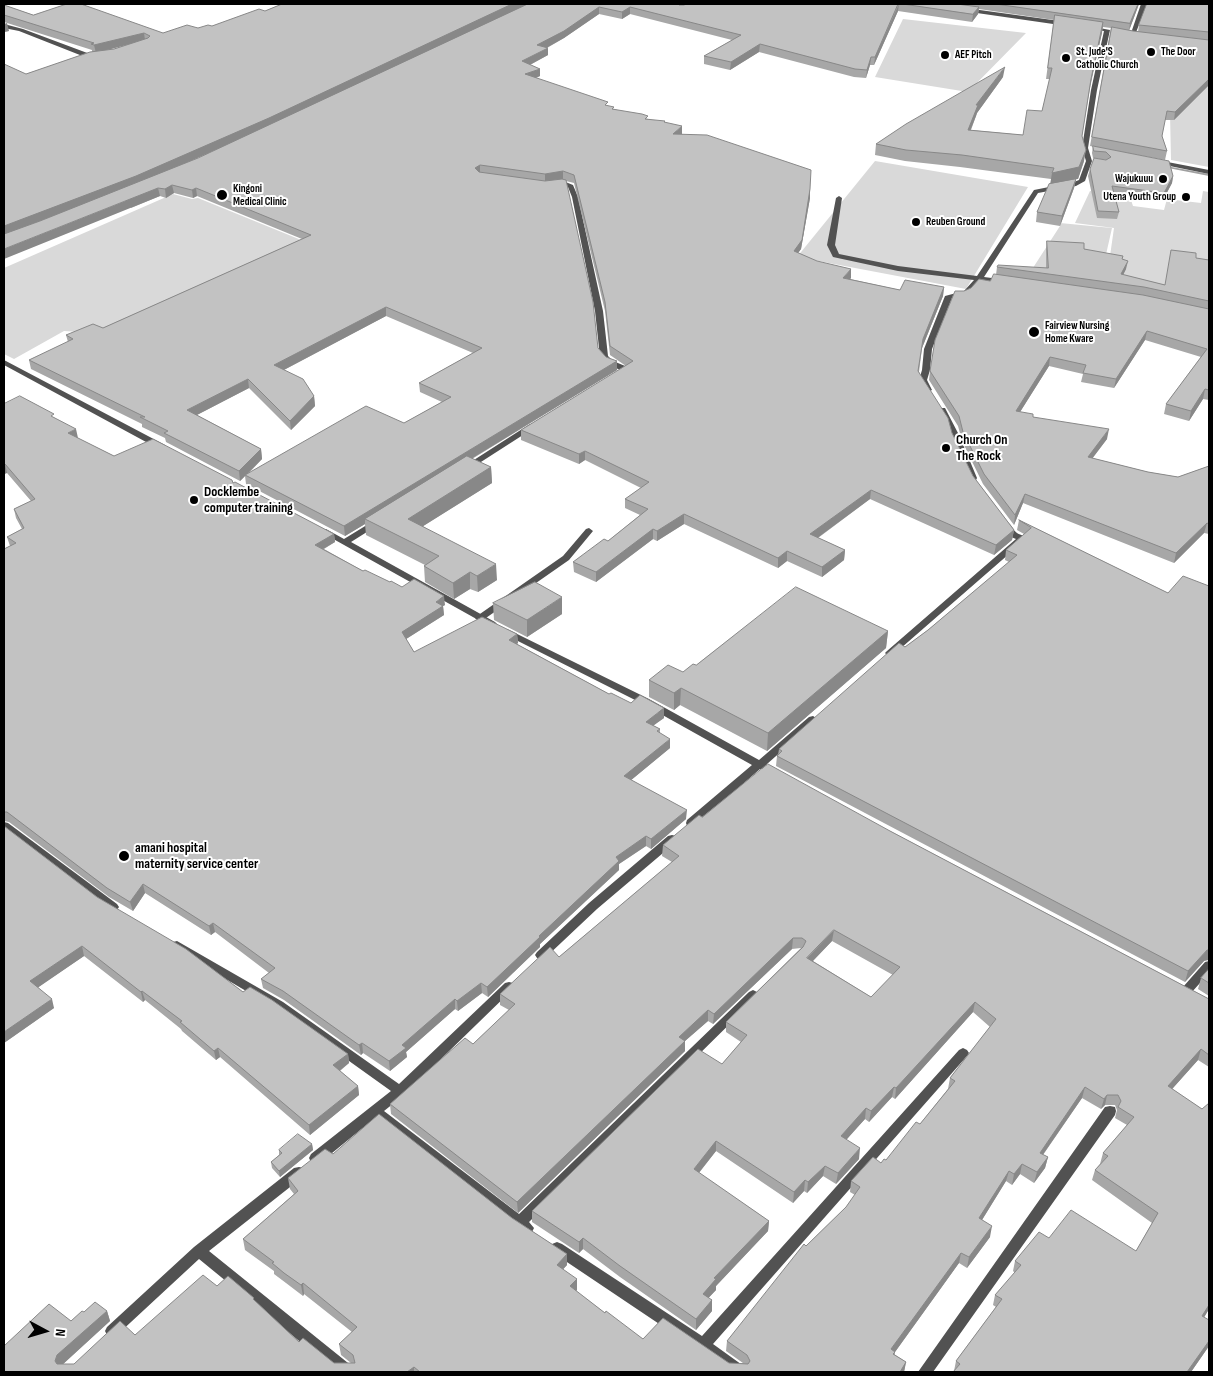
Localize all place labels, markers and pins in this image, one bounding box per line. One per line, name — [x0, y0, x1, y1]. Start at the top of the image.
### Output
place label: St. Jude'S Catholic Church — [1076, 45, 1138, 71]
place label: The Door — [1161, 45, 1196, 59]
marker: The Door — [1145, 46, 1157, 58]
place label: AEF Pitch — [955, 48, 992, 62]
marker: AEF Pitch — [939, 49, 951, 61]
marker: St. Jude'S Catholic Church — [1060, 52, 1072, 64]
place label: Wajukuuu — [1115, 172, 1153, 186]
marker: Wajukuuu — [1157, 173, 1169, 185]
place label: Kingoni Medical Clinic — [233, 182, 287, 208]
marker: Kingoni Medical Clinic — [215, 188, 229, 202]
place label: Utena Youth Group — [1103, 190, 1176, 204]
marker: Utena Youth Group — [1180, 191, 1192, 203]
place label: Reuben Ground — [926, 215, 985, 229]
marker: Reuben Ground — [910, 216, 922, 228]
place label: Fairview Nursing Home Kware — [1045, 319, 1109, 345]
marker: Fairview Nursing Home Kware — [1027, 325, 1041, 339]
place label: Church On The Rock — [956, 432, 1008, 464]
marker: Church On The Rock — [940, 442, 952, 454]
place label: Docklembe computer training — [204, 484, 293, 516]
marker: Docklembe computer training — [188, 494, 200, 506]
place label: amani hospital maternity service center — [135, 840, 258, 872]
marker: amani hospital maternity service center — [117, 849, 131, 863]

